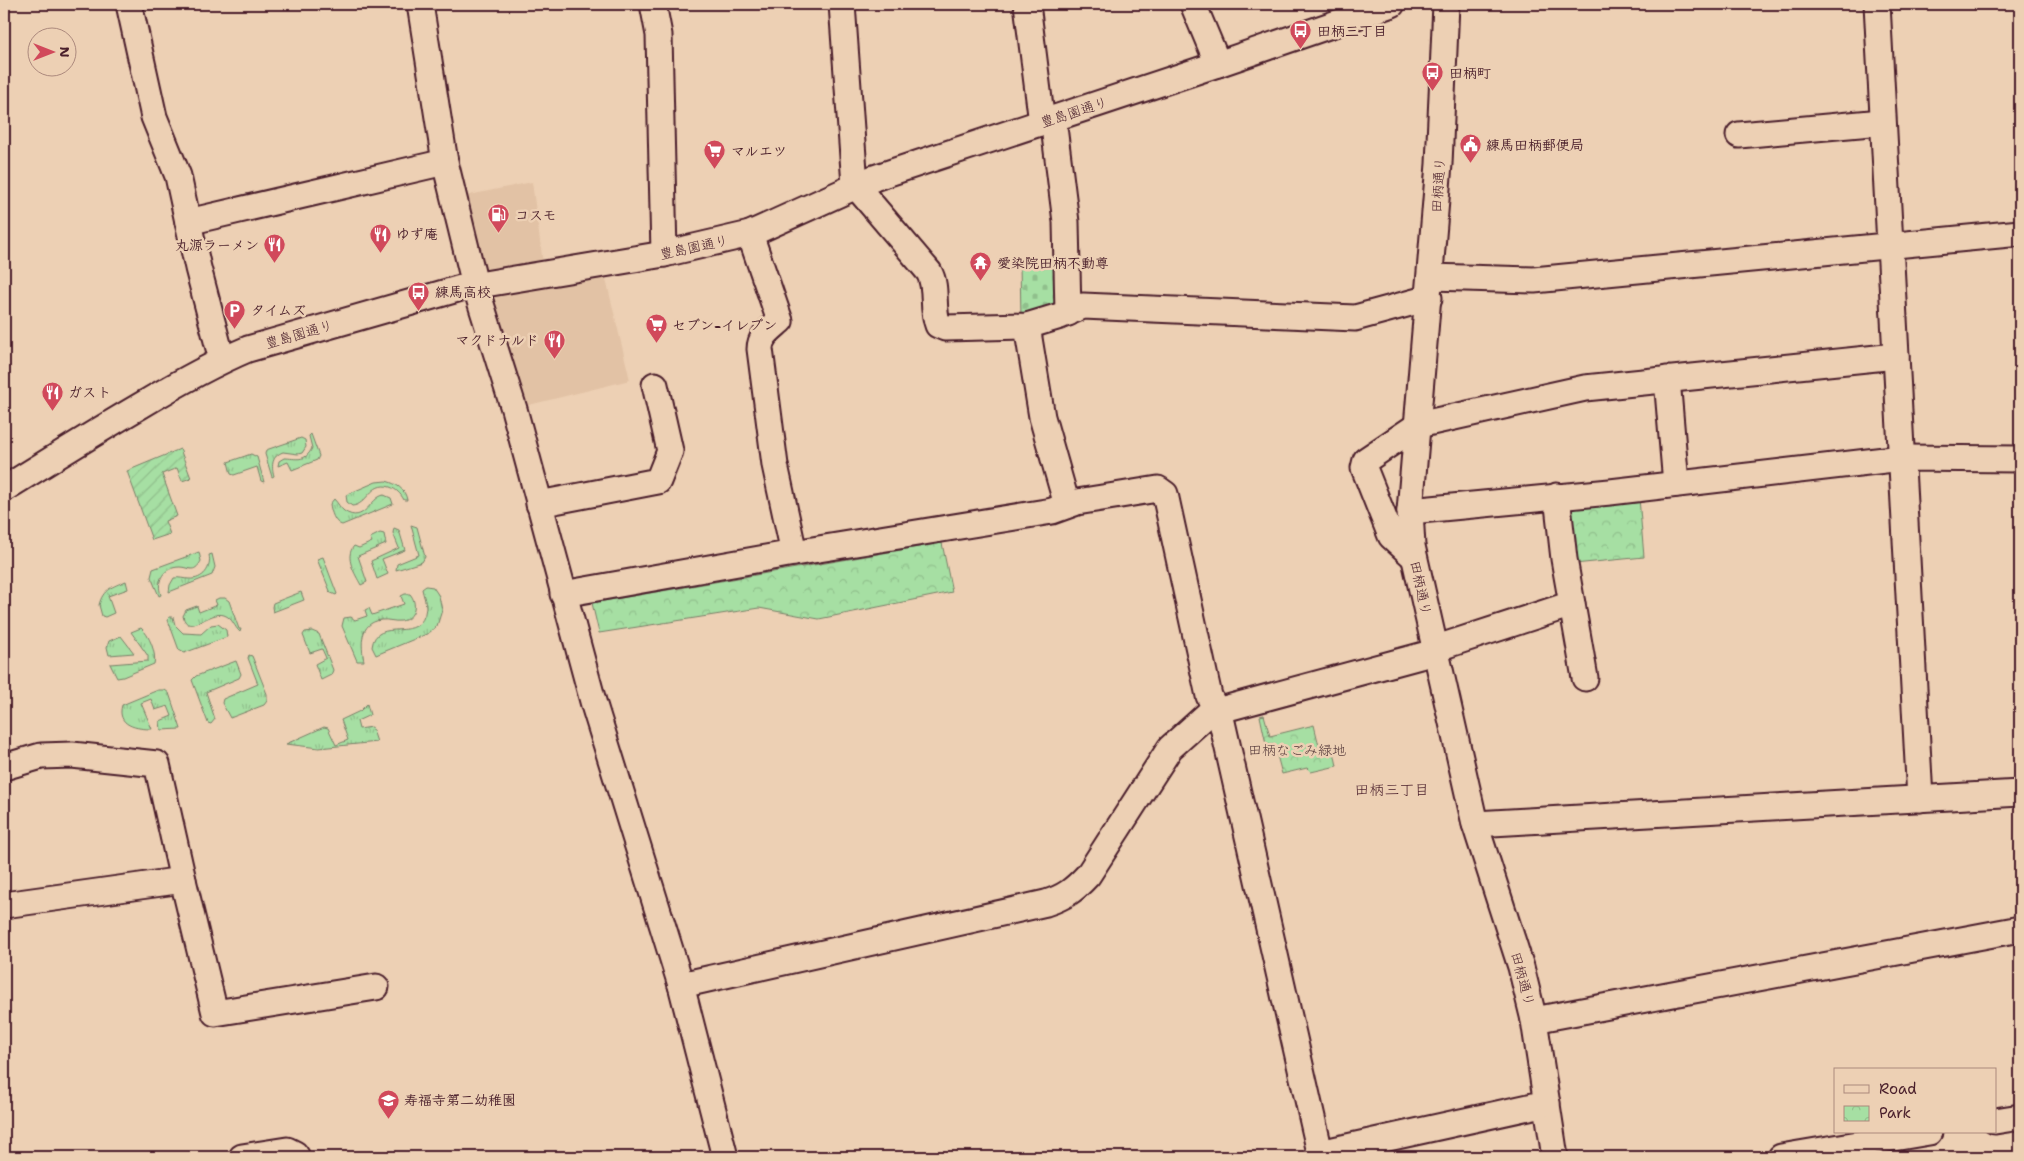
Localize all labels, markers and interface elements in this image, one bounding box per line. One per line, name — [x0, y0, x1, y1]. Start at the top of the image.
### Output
bus stop icon: 田柄三丁目 — [1289, 19, 1313, 50]
place label: 田柄三丁目 — [1317, 22, 1387, 40]
north arrow — [28, 28, 78, 78]
text: N — [56, 46, 74, 58]
bus stop icon: 田柄町 — [1421, 61, 1445, 92]
place label: 田柄町 — [1449, 64, 1491, 82]
street label: 豊島園通り — [1038, 93, 1110, 131]
public building icon: 練馬田柄郵便局 — [1458, 133, 1482, 164]
place label: 練馬田柄郵便局 — [1486, 136, 1584, 154]
supermarket icon: マルエツ — [703, 139, 727, 170]
place label: マルエツ — [731, 142, 787, 160]
street label: 田柄通り — [1427, 156, 1449, 214]
fuel station icon: コスモ — [487, 203, 511, 234]
place label: コスモ — [515, 206, 556, 224]
restaurant icon: ゆず庵 — [368, 222, 392, 253]
place label: ゆず庵 — [396, 225, 438, 243]
street label: 豊島園通り — [658, 231, 730, 263]
restaurant icon: 丸源ラーメン — [263, 233, 287, 264]
place label: 丸源ラーメン — [175, 236, 259, 254]
temple icon: 愛染院田柄不動尊 — [969, 251, 993, 282]
place label: 愛染院田柄不動尊 — [997, 254, 1109, 272]
bus stop icon: 練馬高校 — [407, 280, 431, 311]
place label: 練馬高校 — [435, 283, 491, 301]
parking icon: タイムズ — [223, 298, 247, 329]
place label: タイムズ — [251, 301, 306, 319]
supermarket icon: セブン-イレブン — [644, 313, 668, 344]
street label: 豊島園通り — [263, 316, 335, 352]
place label: セブン-イレブン — [672, 316, 777, 334]
restaurant icon: マクドナルド — [543, 328, 567, 359]
place label: マクドナルド — [456, 331, 539, 349]
restaurant icon: ガスト — [40, 380, 64, 411]
place label: ガスト — [68, 383, 111, 401]
street label: 田柄通り — [1406, 559, 1436, 617]
park label: 田柄なごみ緑地 — [1248, 741, 1346, 759]
district label: 田柄三丁目 — [1354, 780, 1430, 800]
street label: 田柄通り — [1507, 950, 1539, 1008]
legend — [1834, 1068, 1996, 1134]
text: Road — [1879, 1079, 1917, 1099]
school or university icon: 寿福寺第二幼稚園 — [376, 1088, 400, 1119]
place label: 寿福寺第二幼稚園 — [404, 1091, 516, 1109]
text: Park — [1879, 1103, 1911, 1123]

